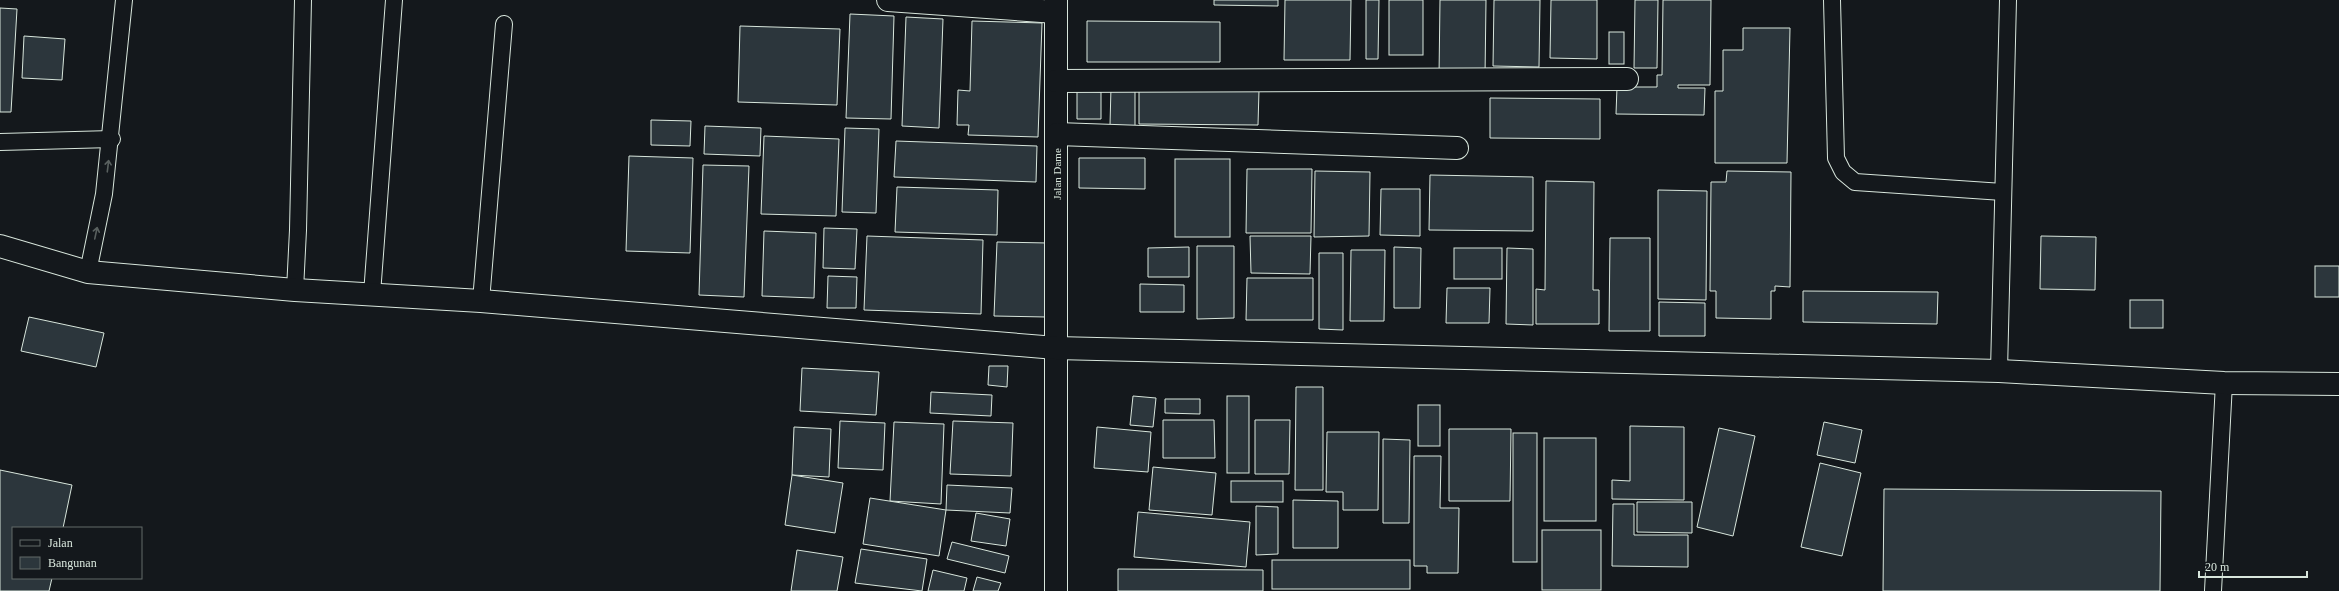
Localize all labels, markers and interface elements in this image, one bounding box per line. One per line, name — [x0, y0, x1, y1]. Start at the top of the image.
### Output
street label: Jalan Dame — [1051, 148, 1063, 200]
one-way arrow — [104, 160, 112, 173]
one-way arrow — [93, 227, 101, 240]
legend — [12, 527, 142, 579]
text: Jalan — [48, 536, 73, 550]
scale bar — [2199, 553, 2307, 579]
text: Bangunan — [48, 556, 97, 570]
text: 20 m — [2205, 560, 2230, 574]

